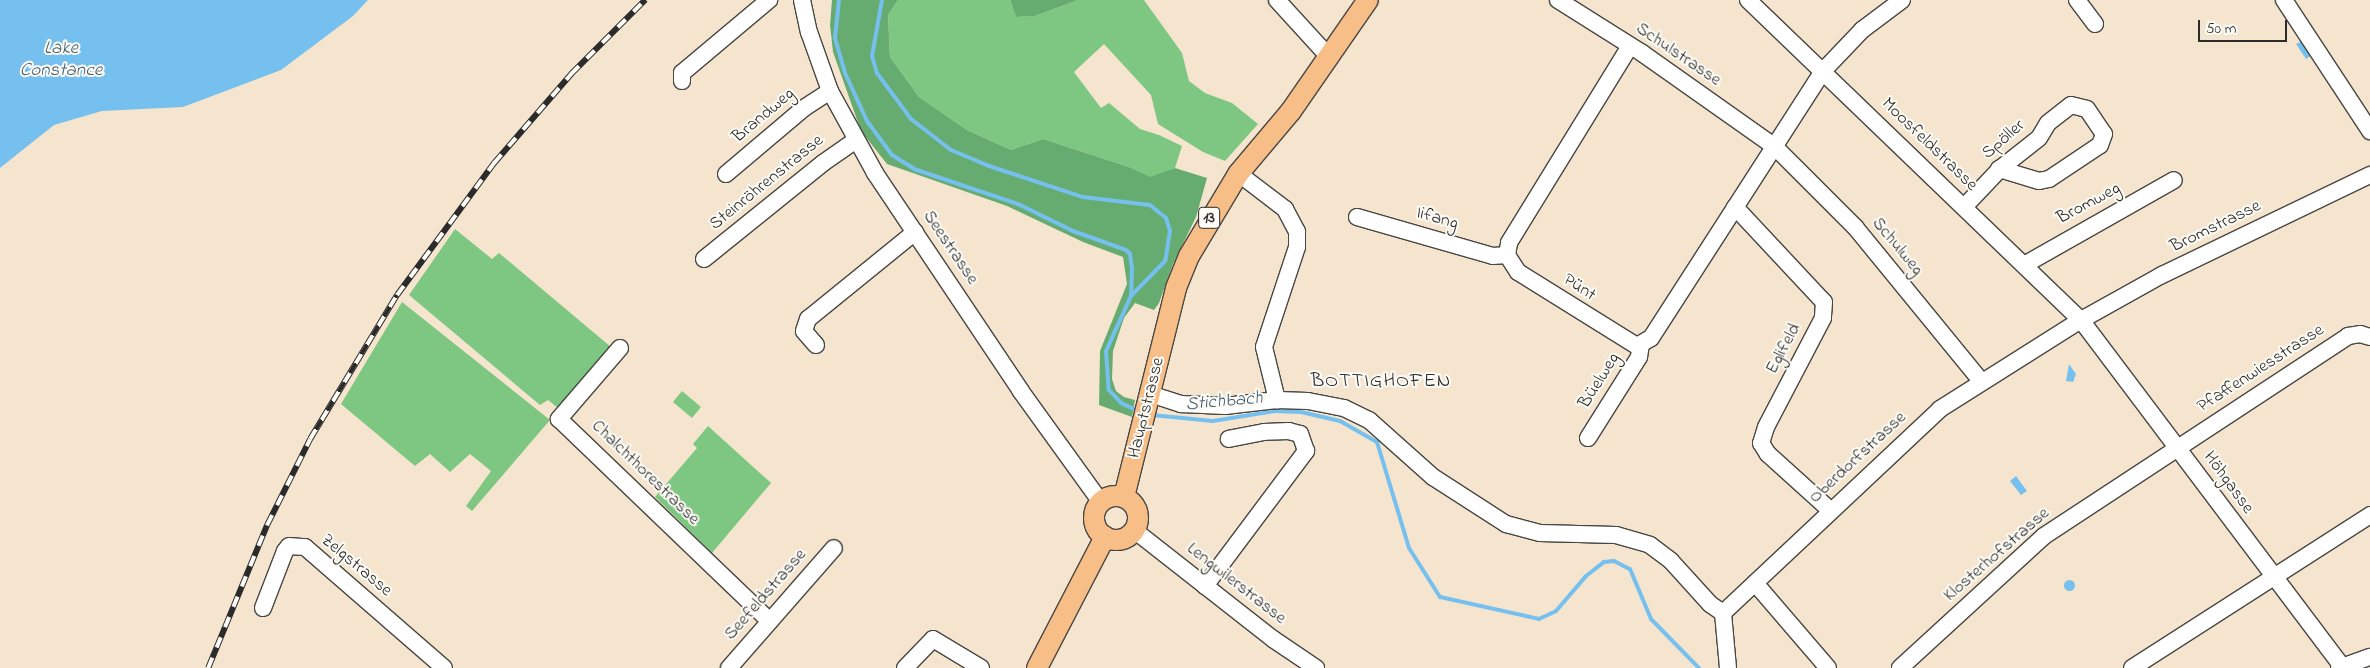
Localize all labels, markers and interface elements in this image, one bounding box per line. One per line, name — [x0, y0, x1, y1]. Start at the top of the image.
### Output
scale bar — [2200, 10, 2289, 42]
text: 50 m — [2206, 18, 2236, 40]
street label: Schulstrasse — [1631, 19, 1725, 91]
water label: Lake Constance — [20, 38, 102, 82]
street label: Brandweg — [729, 84, 799, 148]
street label: Moosfeldstrasse — [1876, 94, 1982, 196]
street label: Spöller — [1978, 115, 2030, 165]
street label: Steinröhrenstrasse — [706, 131, 828, 235]
street label: Bromweg — [2053, 178, 2125, 230]
street label: Bromstrasse — [2167, 196, 2265, 258]
street label: Iifang — [1414, 203, 1460, 235]
road number: 13 — [1198, 204, 1220, 232]
street label: Seestrasse — [917, 207, 983, 289]
street label: Schulweg — [1866, 214, 1928, 280]
street label: Pünt — [1559, 270, 1599, 306]
street label: Eglifeld — [1762, 320, 1806, 378]
street label: Pfaffenwiesstrasse — [2194, 320, 2328, 418]
street label: Büelweg — [1575, 349, 1625, 413]
street label: Hauptstrasse — [1124, 355, 1170, 461]
district label: BOTTIGHOFEN — [1309, 369, 1453, 393]
water label: Stichbach — [1185, 387, 1263, 417]
street label: Oberdorfstrasse — [1805, 407, 1911, 509]
street label: Chalchthorestrasse — [586, 416, 704, 530]
street label: Höhgasse — [2198, 448, 2258, 518]
street label: Klosterhofstrasse — [1940, 503, 2054, 607]
street label: Zelgstrasse — [316, 530, 396, 602]
street label: Lengwilerstrasse — [1182, 538, 1290, 630]
street label: Seefeldstrasse — [720, 545, 812, 645]

